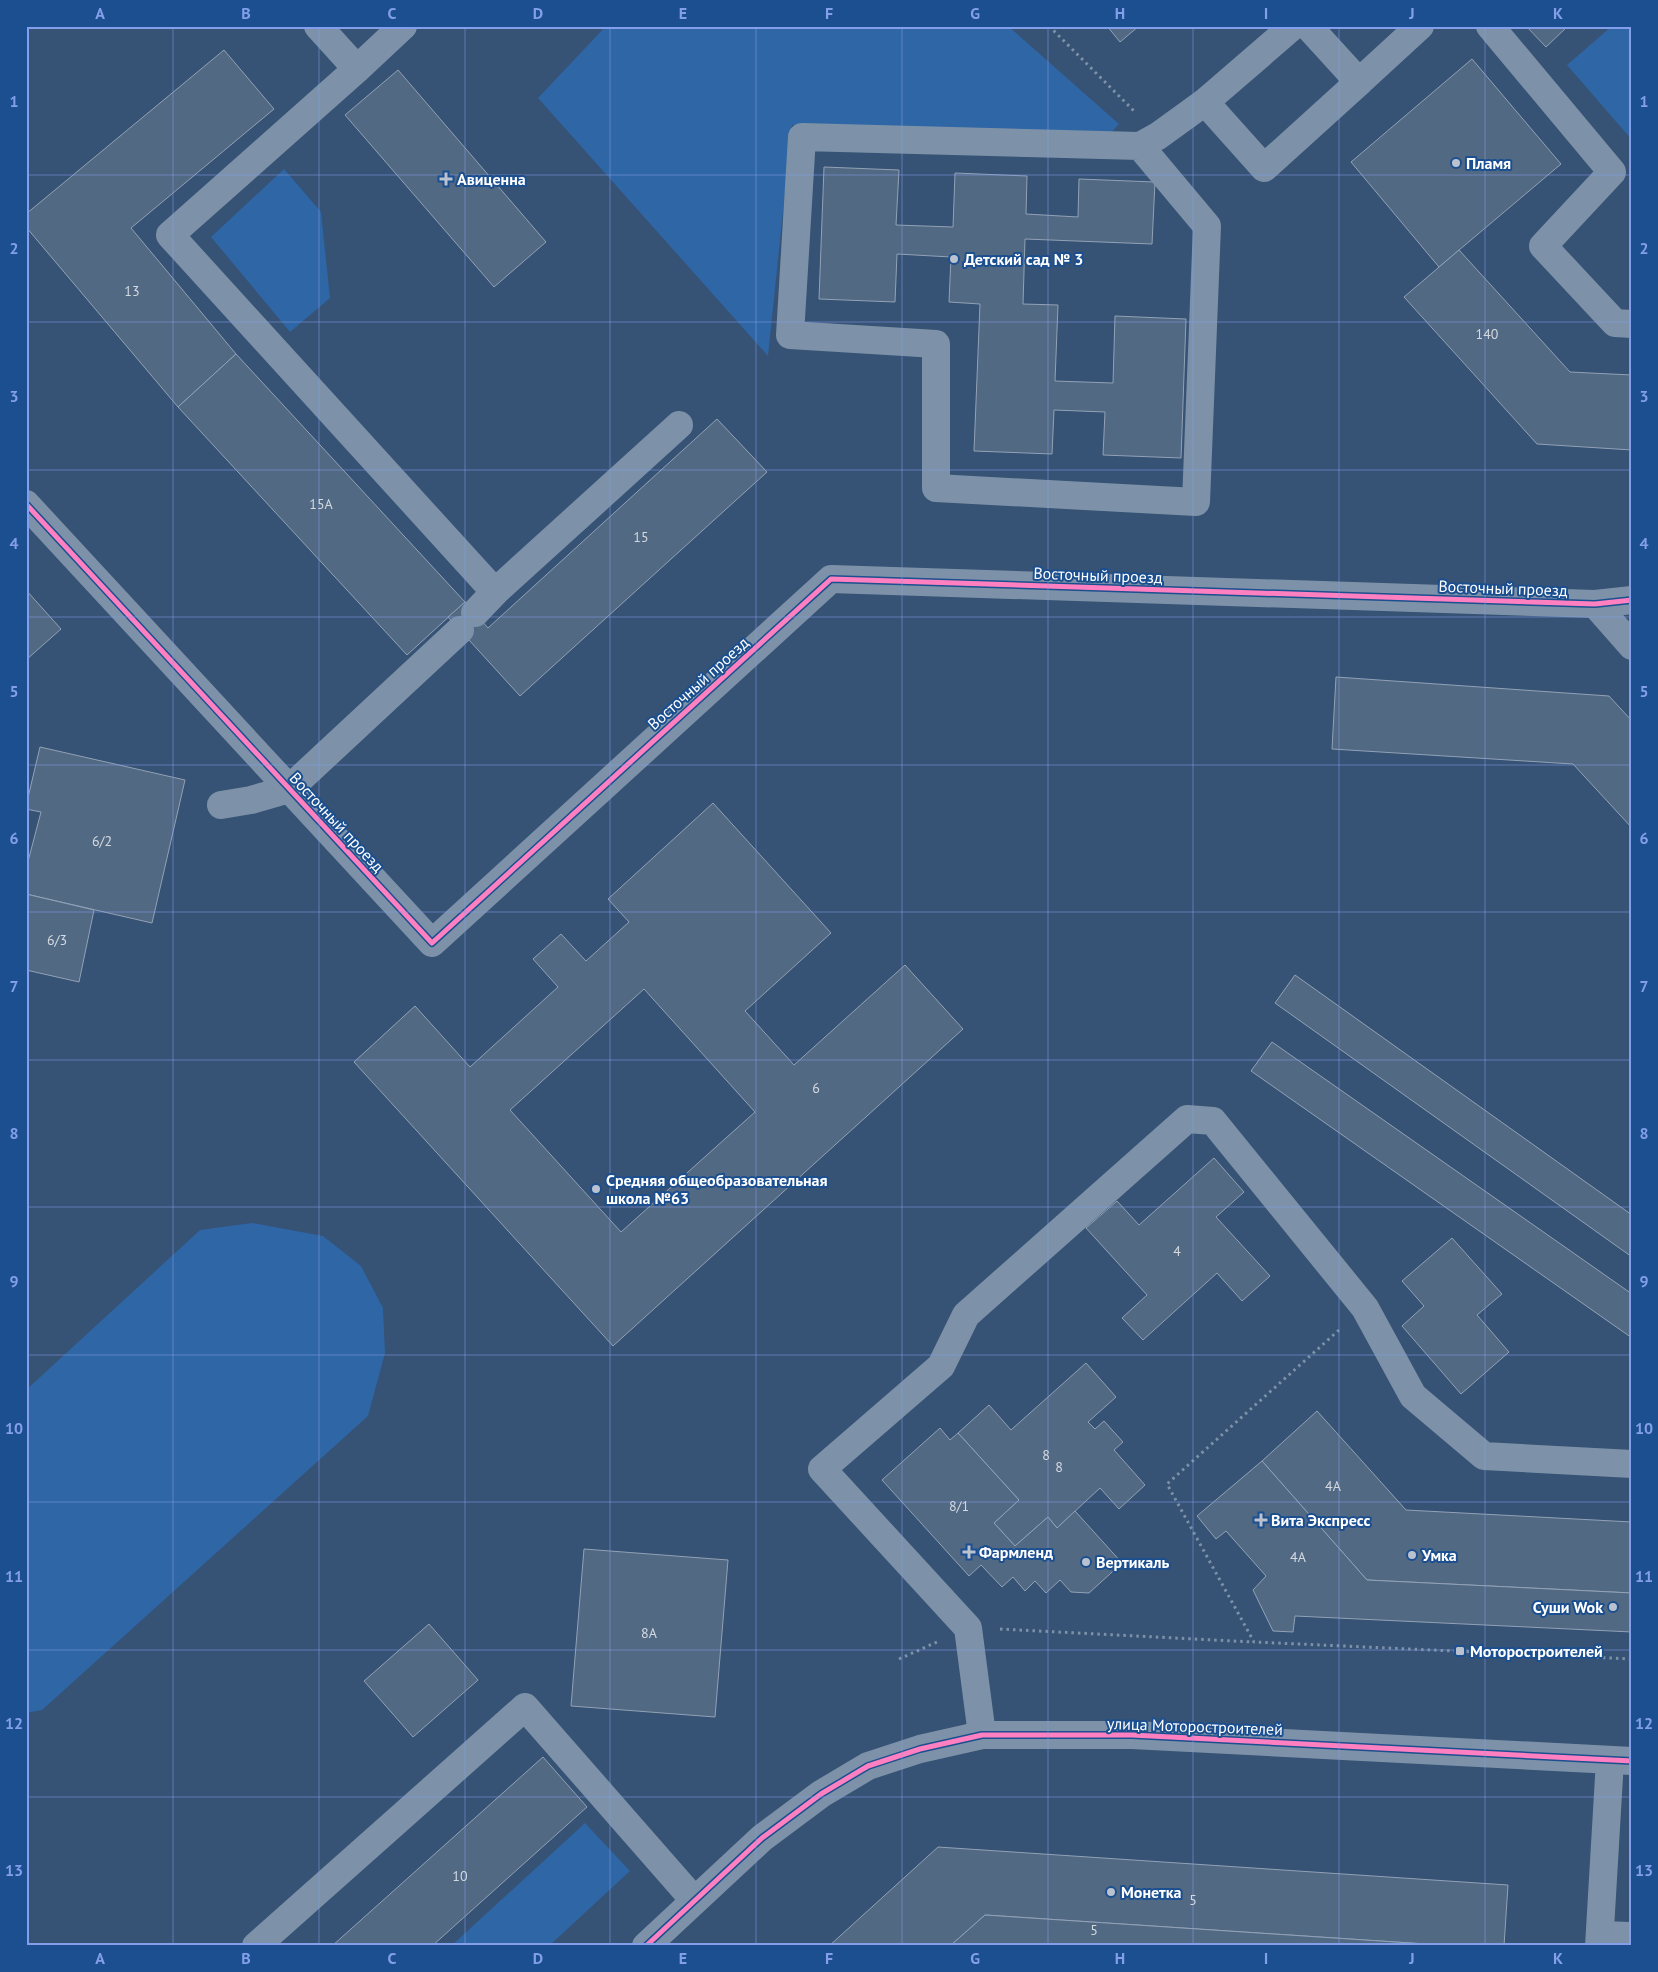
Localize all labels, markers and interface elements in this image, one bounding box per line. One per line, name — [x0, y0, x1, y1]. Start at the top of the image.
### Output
text: A — [95, 3, 105, 23]
text: B — [241, 3, 251, 23]
text: C — [388, 3, 397, 23]
text: D — [533, 3, 543, 23]
text: E — [679, 3, 687, 23]
text: F — [825, 3, 833, 23]
text: G — [970, 3, 980, 23]
text: H — [1115, 3, 1125, 23]
text: I — [1264, 3, 1268, 23]
text: J — [1408, 3, 1415, 23]
text: K — [1553, 3, 1563, 23]
text: 1 — [9, 91, 19, 111]
text: 1 — [1639, 91, 1649, 111]
place label: Пламя — [1466, 153, 1511, 173]
marker: Пламя — [1450, 157, 1462, 169]
place label: Авиценна — [457, 169, 526, 189]
marker: Авиценна — [439, 172, 453, 186]
text: 2 — [9, 238, 19, 258]
text: 2 — [1639, 238, 1649, 258]
place label: Детский сад № 3 — [964, 249, 1083, 269]
marker: Детский сад № 3 — [948, 253, 960, 265]
house number: 13 — [124, 282, 140, 300]
house number: 140 — [1476, 325, 1499, 343]
text: 3 — [9, 386, 19, 406]
text: 3 — [1639, 386, 1649, 406]
house number: 15А — [309, 495, 334, 513]
house number: 15 — [633, 528, 649, 546]
text: 4 — [9, 533, 19, 553]
text: 4 — [1639, 533, 1649, 553]
street label: Восточный проезд — [1033, 563, 1163, 587]
street label: Восточный проезд — [1438, 576, 1568, 600]
street label: Восточный проезд — [643, 632, 753, 734]
text: 5 — [9, 681, 19, 701]
text: 5 — [1639, 681, 1649, 701]
street label: Восточный проезд — [286, 768, 389, 876]
text: 6 — [9, 828, 19, 848]
text: 6 — [1639, 828, 1649, 848]
house number: 6/2 — [92, 832, 112, 850]
house number: 6/3 — [47, 931, 67, 949]
text: 7 — [9, 976, 19, 996]
text: 7 — [1639, 976, 1649, 996]
house number: 6 — [812, 1079, 820, 1097]
text: 8 — [9, 1123, 19, 1143]
text: 8 — [1639, 1123, 1649, 1143]
place label: Средняя общеобразовательная школа №63 — [606, 1170, 828, 1208]
marker: Средняя общеобразовательная школа №63 — [590, 1183, 602, 1195]
house number: 4 — [1173, 1242, 1181, 1260]
text: 9 — [9, 1271, 19, 1291]
text: 9 — [1639, 1271, 1649, 1291]
text: 10 — [5, 1418, 23, 1438]
text: 10 — [1635, 1418, 1653, 1438]
house number: 8 — [1042, 1446, 1050, 1464]
house number: 8 — [1055, 1458, 1063, 1476]
house number: 4А — [1325, 1477, 1342, 1495]
house number: 8/1 — [949, 1497, 969, 1515]
place label: Вита Экспресс — [1271, 1510, 1370, 1530]
marker: Вита Экспресс — [1255, 1514, 1267, 1526]
place label: Фармленд — [979, 1542, 1053, 1562]
place label: Умка — [1421, 1545, 1457, 1565]
marker: Фармленд — [963, 1546, 975, 1558]
house number: 4А — [1290, 1548, 1307, 1566]
marker: Умка — [1406, 1549, 1418, 1561]
place label: Вертикаль — [1096, 1552, 1170, 1572]
marker: Вертикаль — [1080, 1556, 1092, 1568]
text: 11 — [5, 1566, 23, 1586]
text: 11 — [1635, 1566, 1653, 1586]
place label: Суши Wok — [1533, 1597, 1603, 1617]
marker: Суши Wok — [1607, 1601, 1619, 1613]
house number: 8А — [641, 1624, 658, 1642]
place label: Моторостроителей — [1470, 1641, 1603, 1661]
marker: Моторостроителей — [1454, 1645, 1466, 1657]
text: 12 — [5, 1713, 23, 1733]
street label: улица Моторостроителей — [1107, 1713, 1283, 1739]
text: 12 — [1635, 1713, 1653, 1733]
text: 13 — [5, 1860, 23, 1880]
text: 13 — [1635, 1860, 1653, 1880]
house number: 10 — [452, 1867, 468, 1885]
place label: Монетка — [1121, 1882, 1182, 1902]
marker: Монетка — [1105, 1886, 1117, 1898]
house number: 5 — [1189, 1891, 1197, 1909]
house number: 5 — [1090, 1921, 1098, 1939]
text: A — [95, 1948, 105, 1968]
text: B — [241, 1948, 251, 1968]
text: C — [388, 1948, 397, 1968]
text: D — [533, 1948, 543, 1968]
text: E — [679, 1948, 687, 1968]
text: F — [825, 1948, 833, 1968]
text: G — [970, 1948, 980, 1968]
text: H — [1115, 1948, 1125, 1968]
text: I — [1264, 1948, 1268, 1968]
text: J — [1408, 1948, 1415, 1968]
text: K — [1553, 1948, 1563, 1968]

